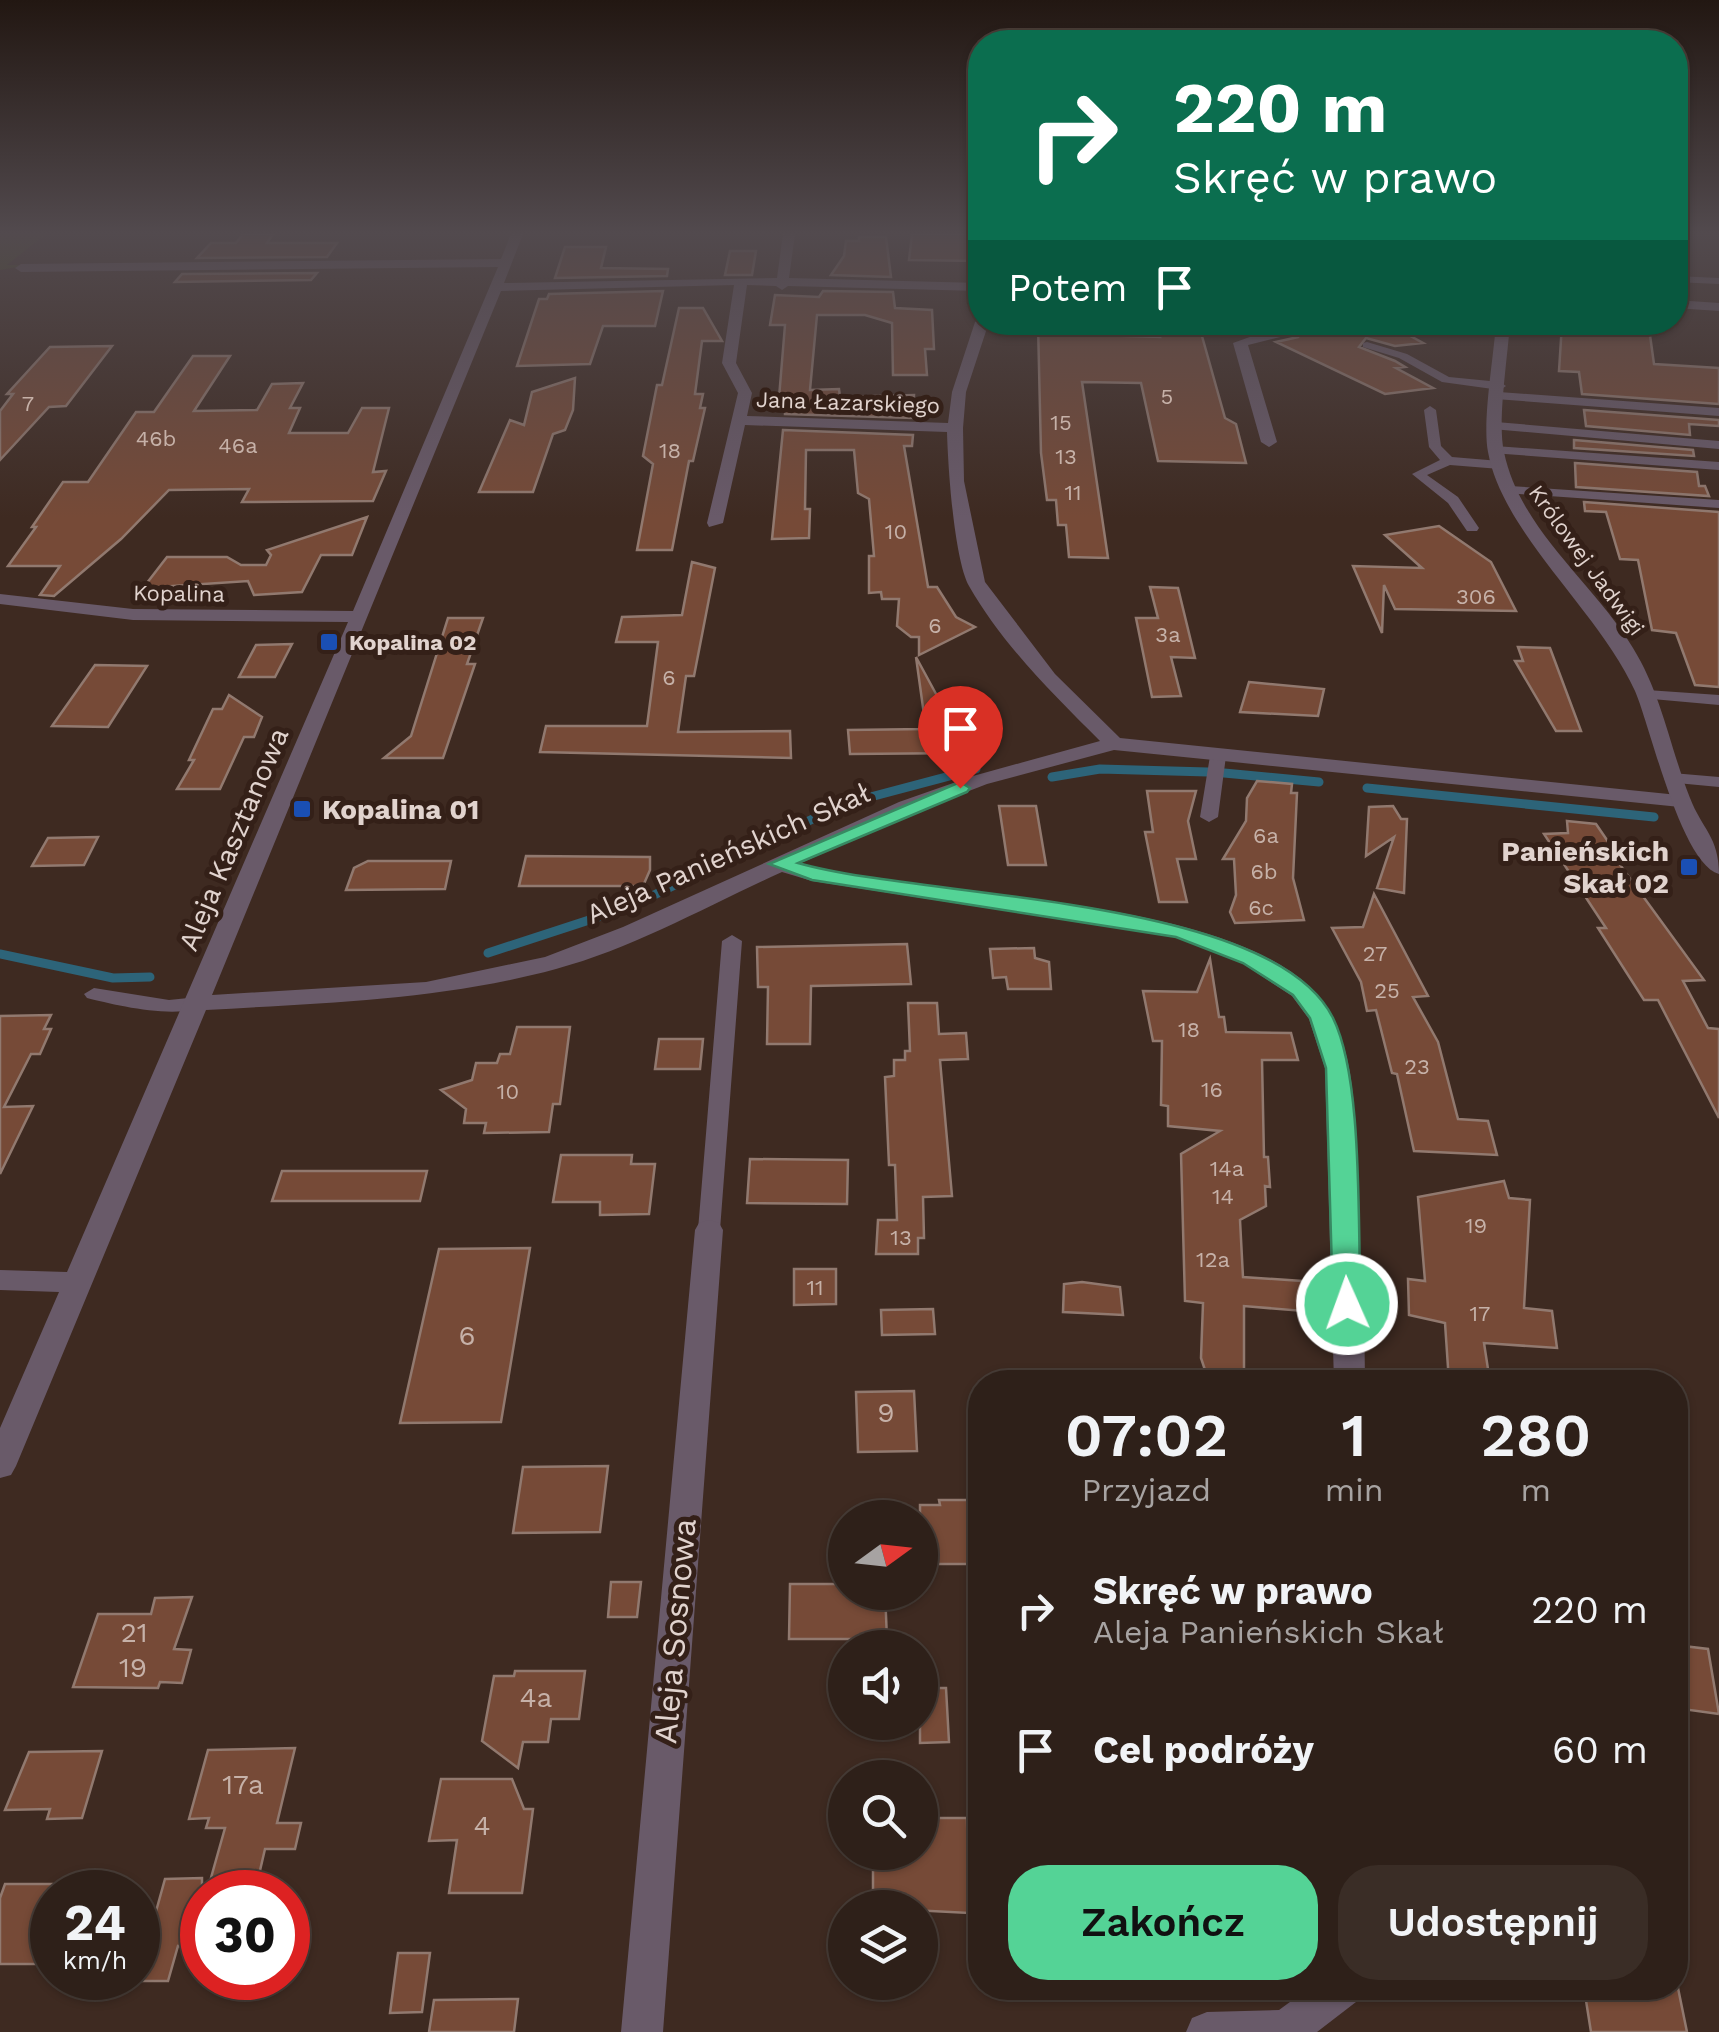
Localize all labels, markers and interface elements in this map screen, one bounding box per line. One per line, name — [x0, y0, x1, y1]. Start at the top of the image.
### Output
text: 220 m — [1173, 67, 1387, 149]
icon: right — [1008, 70, 1138, 200]
text: Skręć w prawo — [1173, 151, 1497, 204]
icon: arrive — [1147, 260, 1202, 315]
text: Potem — [1008, 266, 1127, 310]
house number: 5 — [1161, 384, 1173, 409]
street label: Jana Łazarskiego — [756, 387, 940, 418]
house number: 7 — [22, 391, 34, 416]
house number: 15 — [1050, 410, 1072, 435]
house number: 46b — [136, 426, 176, 451]
house number: 46a — [218, 433, 258, 458]
house number: 18 — [659, 438, 681, 463]
house number: 13 — [1055, 444, 1077, 469]
house number: 11 — [1064, 480, 1082, 505]
street label: Królowej Jadwigi — [1524, 480, 1649, 640]
house number: 10 — [885, 519, 907, 544]
street label: Kopalina — [133, 580, 225, 607]
house number: 306 — [1456, 584, 1496, 609]
house number: 6 — [928, 613, 942, 638]
house number: 3a — [1155, 622, 1181, 647]
place label: Kopalina 02 — [349, 630, 476, 655]
marker: Kopalina 02 — [318, 631, 340, 653]
house number: 6 — [662, 665, 676, 690]
pin — [918, 686, 1003, 789]
icon: arrive — [933, 701, 988, 756]
street label: Aleja Kasztanowa — [172, 723, 295, 956]
street label: Aleja Panieńskich Skał — [581, 776, 875, 931]
place label: Kopalina 01 — [322, 793, 479, 826]
marker: Kopalina 01 — [291, 798, 313, 820]
house number: 6a — [1253, 823, 1279, 848]
place label: Panieńskich Skał 02 — [1501, 835, 1669, 900]
marker: Panieńskich Skał 02 — [1678, 856, 1700, 878]
house number: 6b — [1250, 859, 1278, 884]
house number: 6c — [1248, 895, 1274, 920]
house number: 27 — [1363, 941, 1387, 966]
house number: 25 — [1374, 978, 1400, 1003]
house number: 18 — [1178, 1017, 1200, 1042]
house number: 23 — [1404, 1054, 1430, 1079]
house number: 16 — [1201, 1077, 1223, 1102]
house number: 10 — [497, 1079, 519, 1104]
house number: 14a — [1210, 1156, 1244, 1181]
house number: 14 — [1212, 1184, 1234, 1209]
house number: 19 — [1465, 1213, 1487, 1238]
house number: 13 — [890, 1225, 912, 1250]
house number: 12a — [1196, 1247, 1230, 1272]
position arrow — [1295, 1252, 1399, 1356]
house number: 11 — [806, 1275, 824, 1300]
house number: 17 — [1470, 1301, 1490, 1326]
house number: 6 — [458, 1319, 476, 1352]
house number: 9 — [877, 1396, 895, 1429]
text: 07:02 — [1065, 1400, 1228, 1471]
text: 1 — [1342, 1400, 1367, 1471]
text: 280 — [1480, 1400, 1591, 1471]
text: Przyjazd — [1081, 1471, 1211, 1509]
text: min — [1325, 1471, 1383, 1509]
text: m — [1520, 1471, 1551, 1509]
north arrow — [828, 1500, 938, 1610]
map controls — [828, 1500, 938, 2000]
street label: Aleja Sosnowa — [646, 1517, 704, 1745]
text: Skręć w prawo — [1093, 1569, 1373, 1613]
icon: right — [1008, 1583, 1063, 1638]
text: 220 m — [1531, 1588, 1648, 1632]
text: Aleja Panieńskich Skał — [1093, 1613, 1444, 1651]
house number: 21 — [120, 1616, 148, 1649]
button: sound — [828, 1630, 938, 1740]
house number: 19 — [119, 1651, 147, 1684]
house number: 4a — [520, 1681, 553, 1714]
icon: arrive — [1008, 1723, 1063, 1778]
text: Cel podróży — [1093, 1728, 1314, 1772]
text: 60 m — [1552, 1728, 1648, 1772]
button: search — [828, 1760, 938, 1870]
house number: 17a — [222, 1768, 264, 1801]
house number: 4 — [473, 1809, 491, 1842]
button: Zakończ — [1008, 1865, 1318, 1980]
button: Udostępnij — [1338, 1865, 1648, 1980]
speed limit sign: 30 — [180, 1870, 310, 2000]
button: layers — [828, 1890, 938, 2000]
text: 24 — [64, 1893, 126, 1952]
text: km/h — [63, 1946, 127, 1975]

